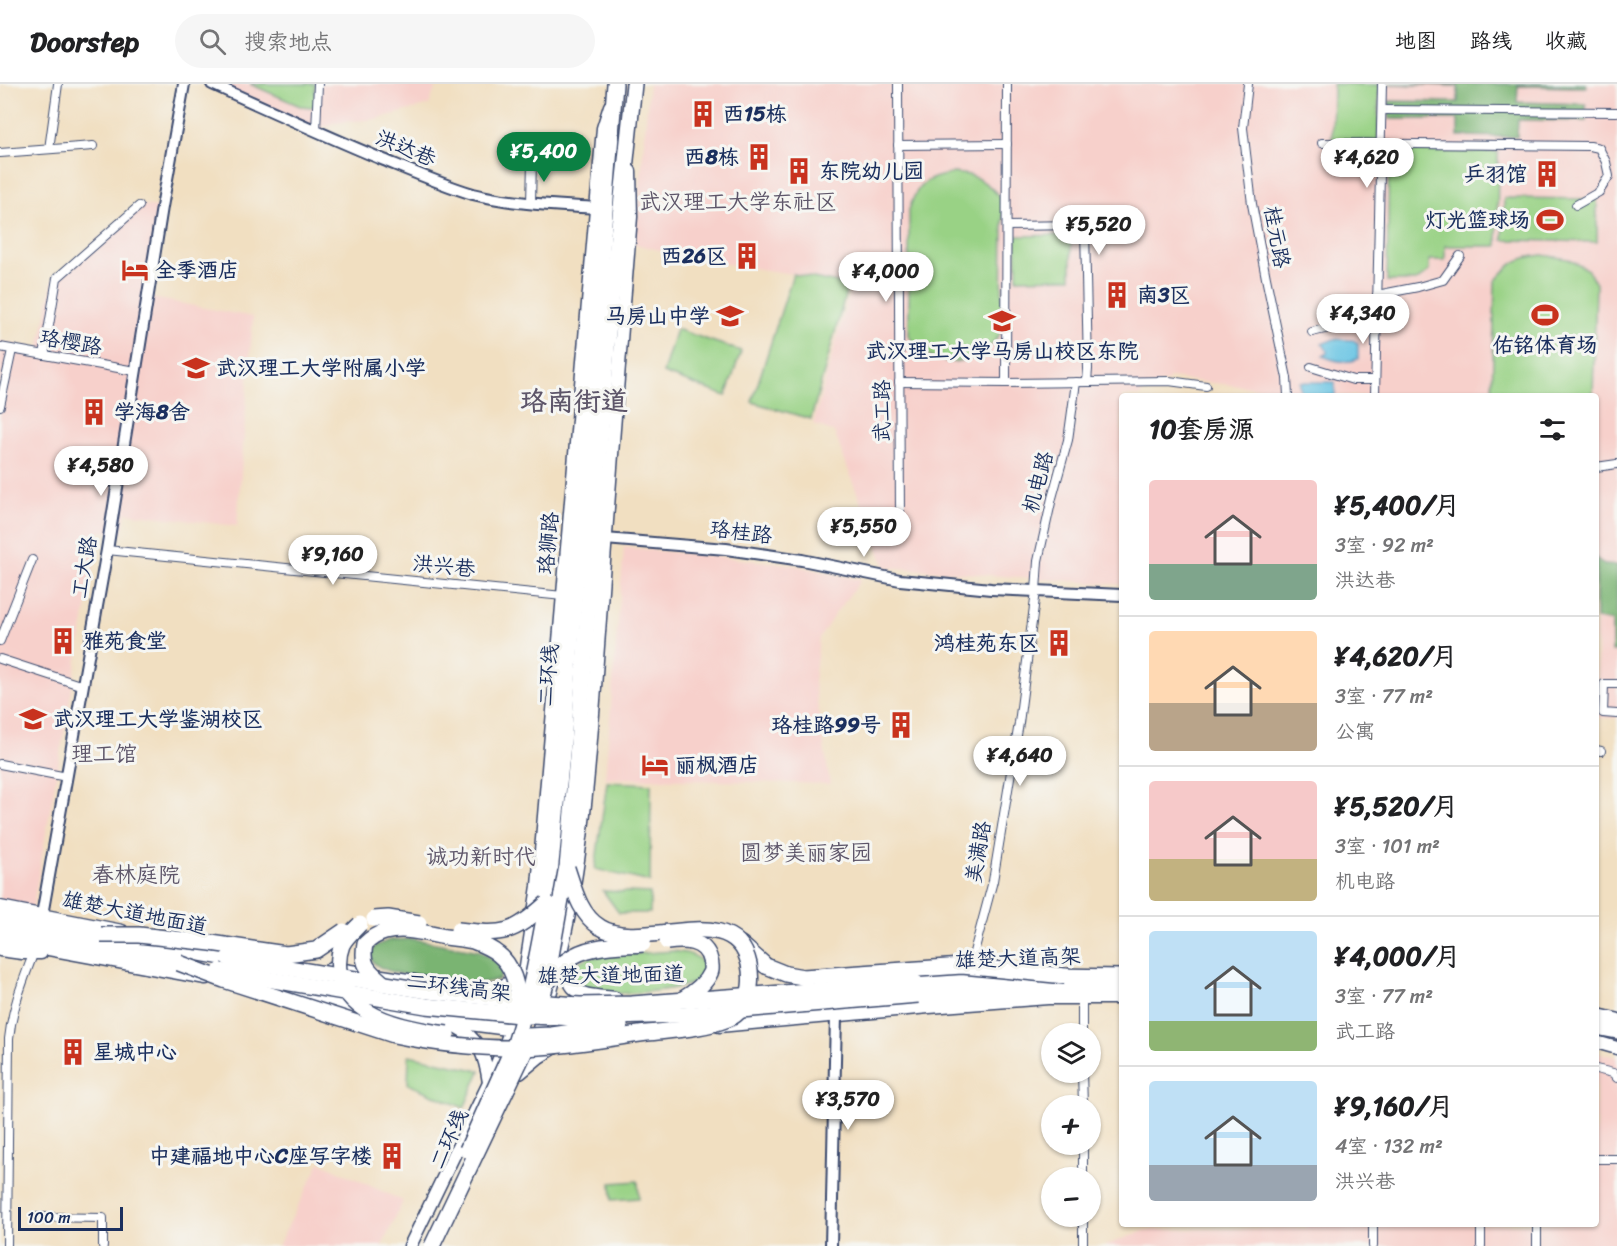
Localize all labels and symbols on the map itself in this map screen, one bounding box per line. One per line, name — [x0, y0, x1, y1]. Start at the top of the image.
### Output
place label: 西15栋 — [723, 95, 787, 133]
building icon: 西15栋 — [688, 99, 718, 129]
street label: 洪达巷 — [370, 119, 442, 177]
pin: ¥5,400 — [495, 132, 593, 183]
place label: 西8栋 — [684, 138, 739, 176]
pin: ¥4,620 — [1318, 138, 1416, 189]
building icon: 西8栋 — [744, 142, 774, 172]
place label: 东院幼儿园 — [819, 152, 924, 190]
place label: 乒羽馆 — [1464, 155, 1527, 193]
building icon: 东院幼儿园 — [784, 156, 814, 186]
building icon: 乒羽馆 — [1532, 159, 1562, 189]
district label: 武汉理工大学东社区 — [639, 182, 837, 221]
place label: 灯光篮球场 — [1425, 201, 1530, 239]
street label: 桂元路 — [1253, 203, 1301, 271]
pin: ¥5,520 — [1050, 205, 1148, 256]
sports icon: 灯光篮球场 — [1535, 205, 1565, 235]
place label: 西26区 — [661, 237, 727, 275]
building icon: 西26区 — [732, 241, 762, 271]
place label: 全季酒店 — [155, 251, 239, 289]
pin: ¥4,000 — [837, 252, 935, 303]
hotel icon: 全季酒店 — [120, 255, 150, 285]
place label: 南3区 — [1137, 276, 1191, 314]
building icon: 南3区 — [1102, 280, 1132, 310]
pin: ¥4,340 — [1314, 294, 1412, 345]
place label: 马房山中学 — [605, 297, 710, 335]
sports icon: 佑铭体育场 — [1530, 300, 1560, 330]
school or university icon: 马房山中学 — [715, 301, 745, 331]
school or university icon: 武汉理工大学马房山校区东院 — [987, 306, 1017, 336]
street label: 珞樱路 — [37, 318, 105, 366]
place label: 佑铭体育场 — [1493, 326, 1598, 364]
place label: 武汉理工大学马房山校区东院 — [866, 332, 1139, 370]
place label: 武汉理工大学附属小学 — [216, 349, 426, 387]
school or university icon: 武汉理工大学附属小学 — [181, 353, 211, 383]
district label: 珞南街道 — [520, 377, 628, 425]
street label: 武工路 — [863, 380, 901, 443]
place label: 学海8舍 — [114, 393, 190, 431]
building icon: 学海8舍 — [79, 397, 109, 427]
pin: ¥4,580 — [52, 446, 150, 497]
street label: 机电路 — [1011, 447, 1065, 517]
pin: ¥5,550 — [815, 507, 913, 558]
street label: 珞桂路 — [707, 509, 775, 555]
street label: 珞狮路 — [526, 510, 570, 576]
street label: 工大路 — [60, 533, 108, 601]
pin: ¥9,160 — [284, 535, 382, 586]
street label: 洪兴巷 — [411, 544, 477, 588]
place label: 雅苑食堂 — [83, 622, 167, 660]
place label: 鸿桂苑东区 — [934, 624, 1039, 662]
building icon: 雅苑食堂 — [48, 626, 78, 656]
building icon: 鸿桂苑东区 — [1044, 628, 1074, 658]
street label: 二环线 — [526, 642, 570, 708]
place label: 武汉理工大学鉴湖校区 — [53, 700, 263, 738]
school or university icon: 武汉理工大学鉴湖校区 — [18, 704, 48, 734]
place label: 珞桂路99号 — [771, 706, 881, 744]
building icon: 珞桂路99号 — [886, 710, 916, 740]
district label: 理工馆 — [71, 734, 137, 773]
pin: ¥4,640 — [971, 736, 1069, 787]
place label: 丽枫酒店 — [675, 746, 759, 784]
hotel icon: 丽枫酒店 — [640, 750, 670, 780]
street label: 美满路 — [954, 818, 1002, 886]
district label: 圆梦美丽家园 — [740, 833, 872, 872]
district label: 诚功新时代 — [426, 837, 536, 876]
district label: 春林庭院 — [92, 855, 180, 894]
street label: 雄楚大道地面道 — [59, 880, 211, 946]
street label: 雄楚大道高架 — [954, 937, 1082, 979]
street label: 雄楚大道地面道 — [537, 955, 685, 995]
street label: 二环线高架 — [405, 962, 513, 1012]
place label: 星城中心 — [93, 1033, 177, 1071]
building icon: 星城中心 — [58, 1037, 88, 1067]
pin: ¥3,570 — [799, 1080, 897, 1131]
street label: 二环线 — [419, 1102, 479, 1176]
place label: 中建福地中心C座写字楼 — [149, 1137, 372, 1175]
building icon: 中建福地中心C座写字楼 — [377, 1141, 407, 1171]
scale bar — [18, 1204, 123, 1232]

